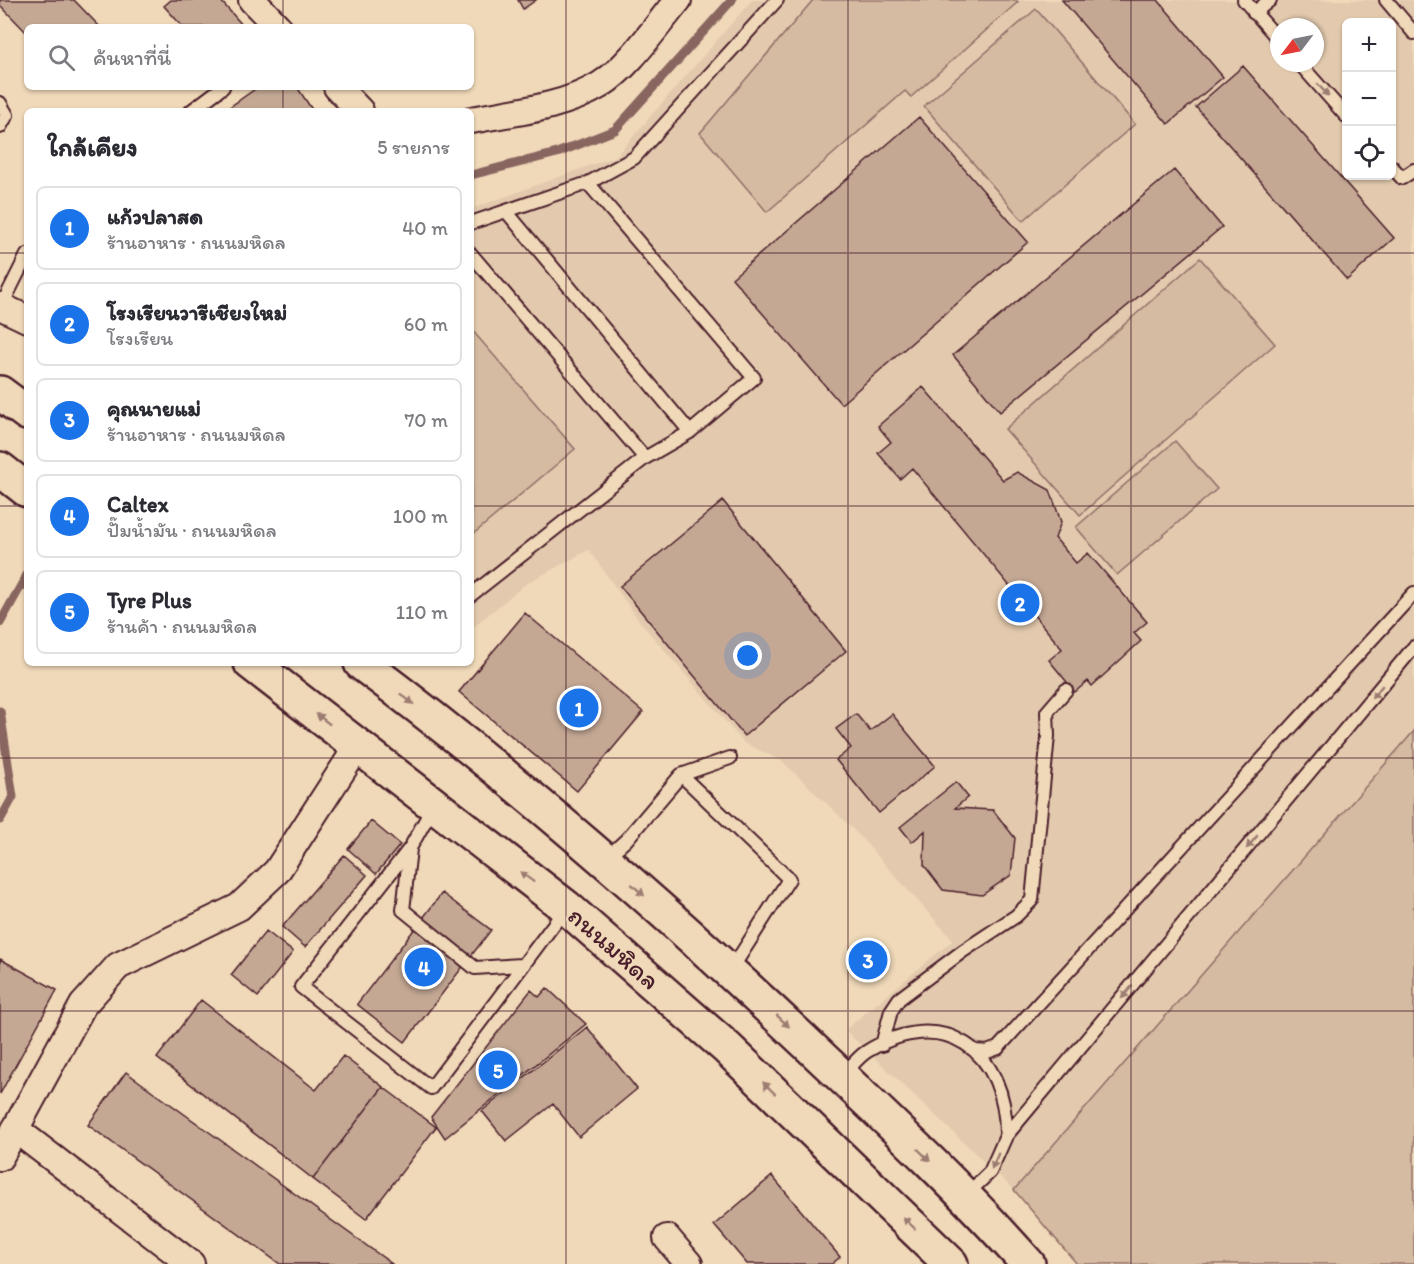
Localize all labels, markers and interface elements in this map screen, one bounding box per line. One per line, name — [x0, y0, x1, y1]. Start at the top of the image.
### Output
north arrow — [1270, 18, 1324, 72]
map controls — [1342, 18, 1396, 180]
button: + — [1342, 18, 1396, 72]
search box — [24, 24, 474, 90]
icon: search — [45, 41, 78, 74]
text: ค้นหาที่นี่ — [93, 44, 171, 71]
button: − — [1342, 72, 1396, 126]
one-way arrow — [1316, 82, 1330, 97]
button: locate — [1342, 126, 1396, 180]
text: ใกล้เคียง — [48, 131, 138, 163]
text: 5 รายการ — [377, 135, 450, 159]
text: แก้วปลาสด — [107, 203, 203, 230]
text: 1 — [65, 216, 74, 240]
text: 40 m — [402, 216, 448, 240]
text: ร้านอาหาร · ถนนมหิดล — [107, 230, 286, 254]
text: โรงเรียนวารีเชียงใหม่ — [107, 299, 287, 326]
text: 2 — [64, 312, 75, 336]
text: 60 m — [404, 312, 448, 336]
text: โรงเรียน — [107, 326, 173, 350]
text: คุณนายแม่ — [107, 395, 201, 422]
text: 3 — [64, 408, 75, 432]
text: 70 m — [404, 408, 448, 432]
text: ร้านอาหาร · ถนนมหิดล — [107, 422, 286, 446]
text: Caltex — [107, 491, 168, 518]
text: 4 — [63, 504, 76, 528]
text: 100 m — [393, 504, 448, 528]
text: ปั๊มน้ำมัน · ถนนมหิดล — [107, 518, 277, 542]
pin: 2 — [1000, 580, 1040, 626]
text: Tyre Plus — [107, 587, 192, 614]
text: 5 — [64, 600, 75, 624]
text: 110 m — [396, 600, 448, 624]
text: ร้านค้า · ถนนมหิดล — [107, 614, 257, 638]
your location — [733, 641, 762, 670]
one-way arrow — [1370, 684, 1383, 700]
pin: 1 — [560, 686, 598, 730]
one-way arrow — [399, 692, 415, 705]
one-way arrow — [315, 712, 331, 725]
one-way arrow — [1245, 834, 1258, 850]
one-way arrow — [519, 870, 535, 883]
one-way arrow — [631, 883, 646, 897]
street label: ถนนมหิดล — [562, 899, 666, 997]
pin: 3 — [848, 938, 888, 982]
pin: 4 — [404, 944, 444, 990]
one-way arrow — [1121, 984, 1134, 999]
one-way arrow — [775, 1014, 790, 1028]
pin: 5 — [478, 1048, 518, 1092]
one-way arrow — [762, 1081, 776, 1095]
one-way arrow — [917, 1148, 932, 1162]
one-way arrow — [990, 1153, 999, 1170]
one-way arrow — [902, 1217, 916, 1231]

